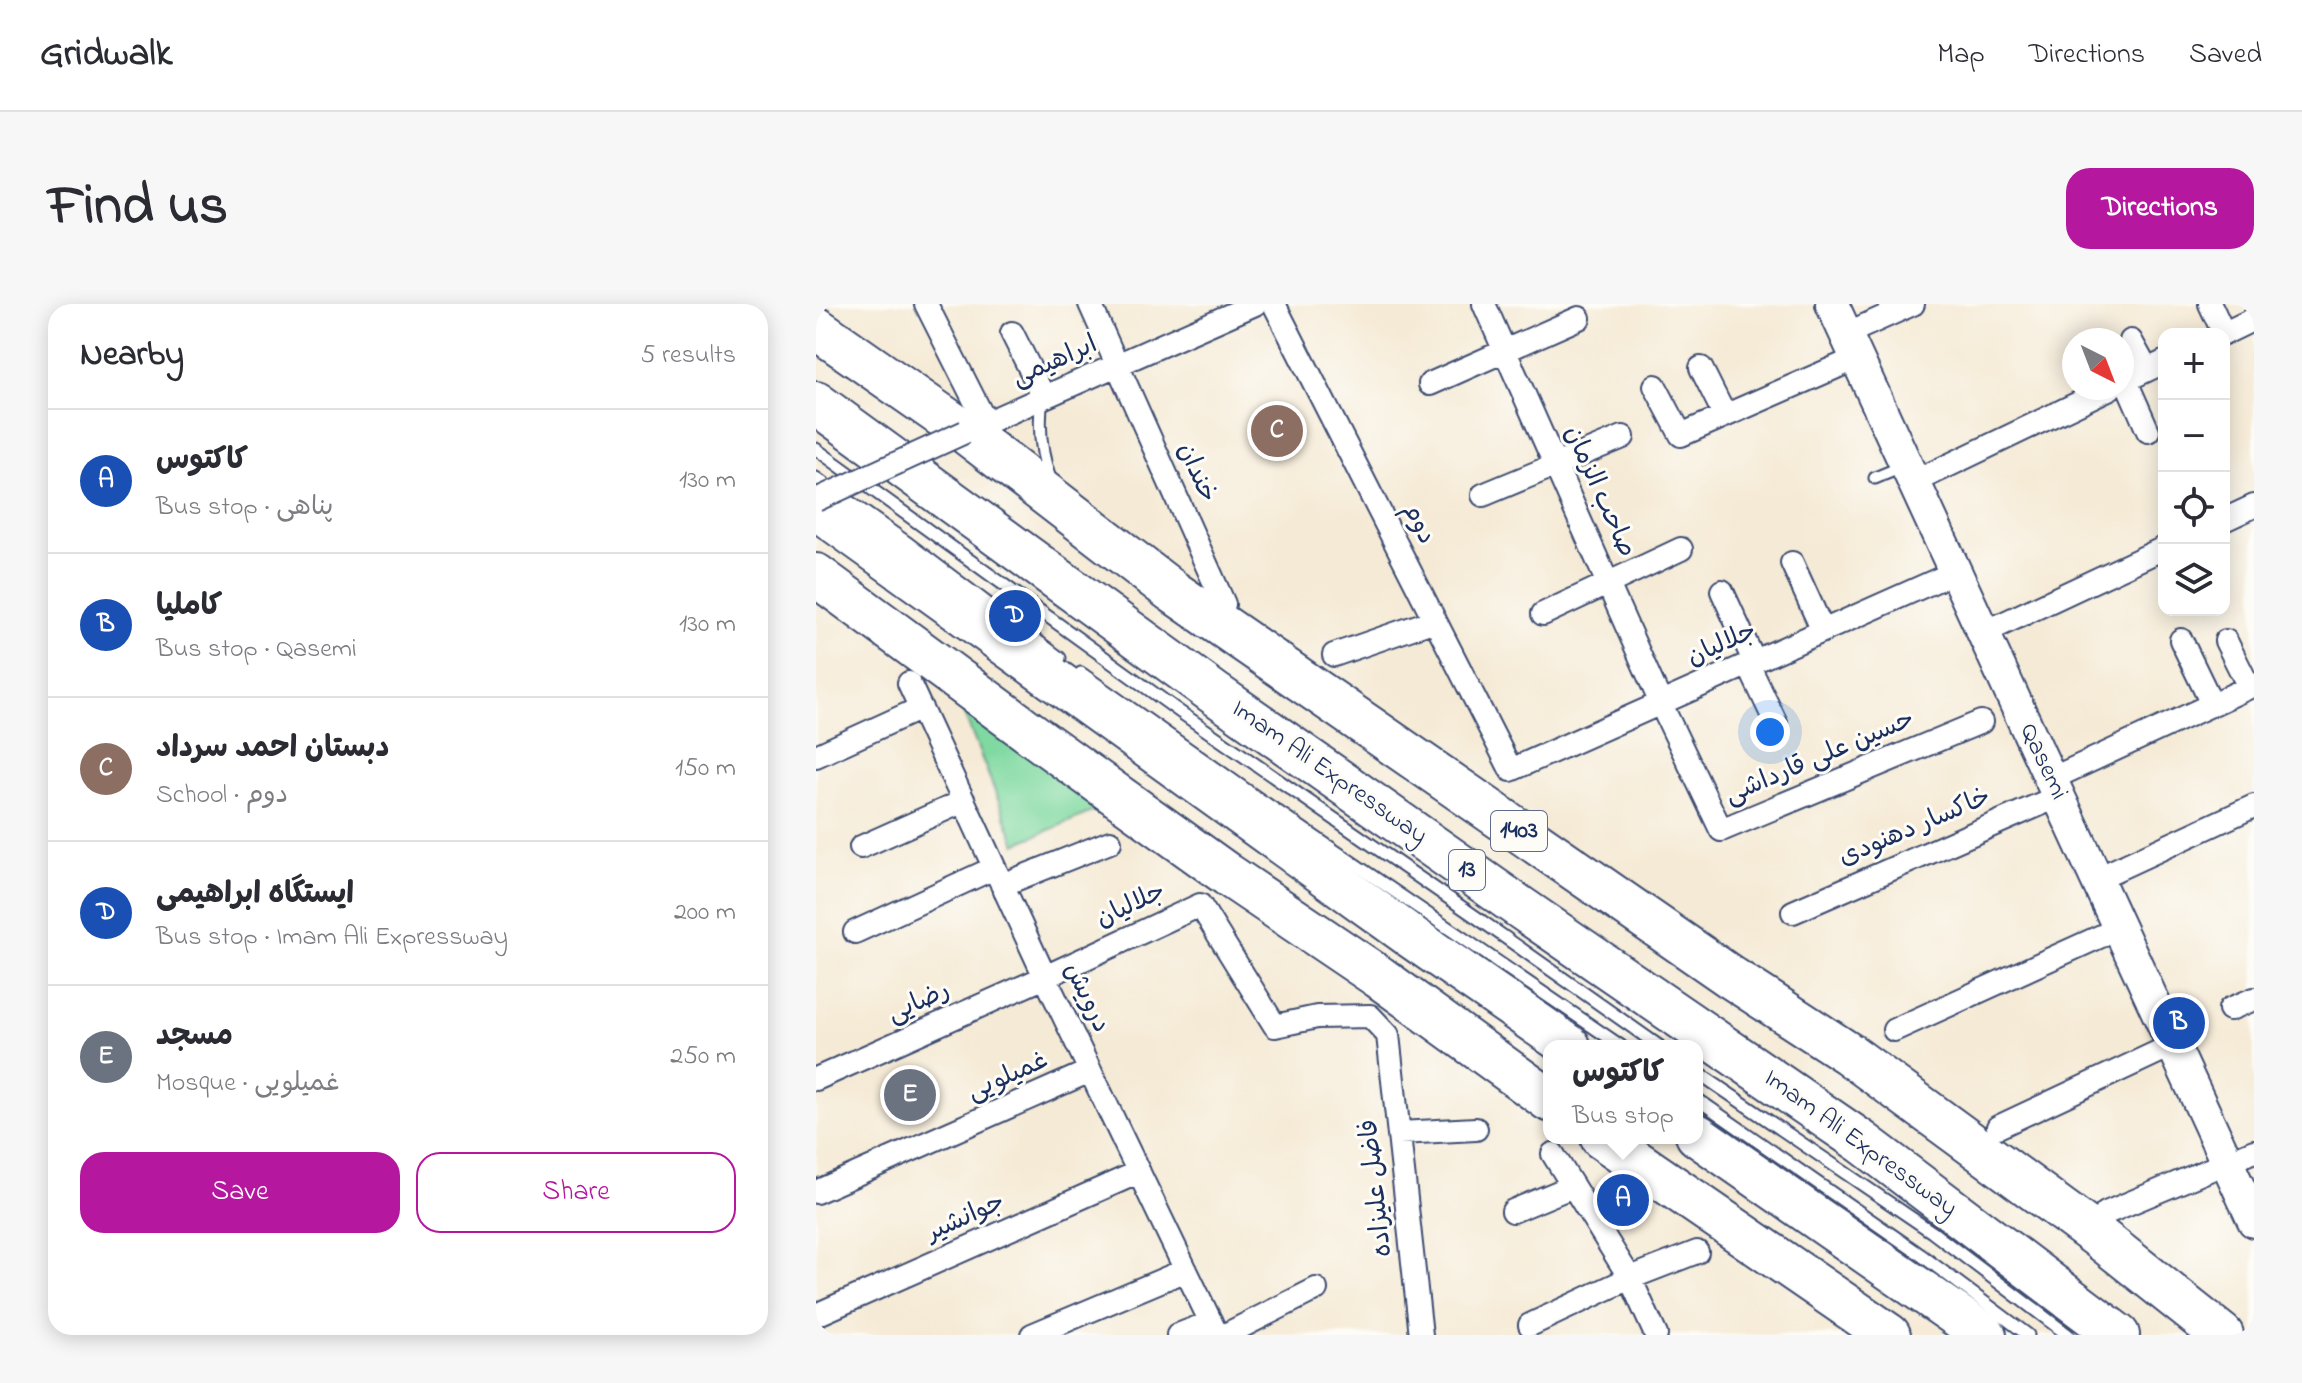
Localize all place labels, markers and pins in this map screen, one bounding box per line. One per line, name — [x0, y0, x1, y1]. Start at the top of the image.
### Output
pin: C — [1251, 401, 1303, 461]
pin: D — [989, 586, 1041, 646]
pin: B — [2153, 993, 2205, 1053]
pin: E — [884, 1065, 936, 1125]
pin: A — [1597, 1170, 1649, 1230]

